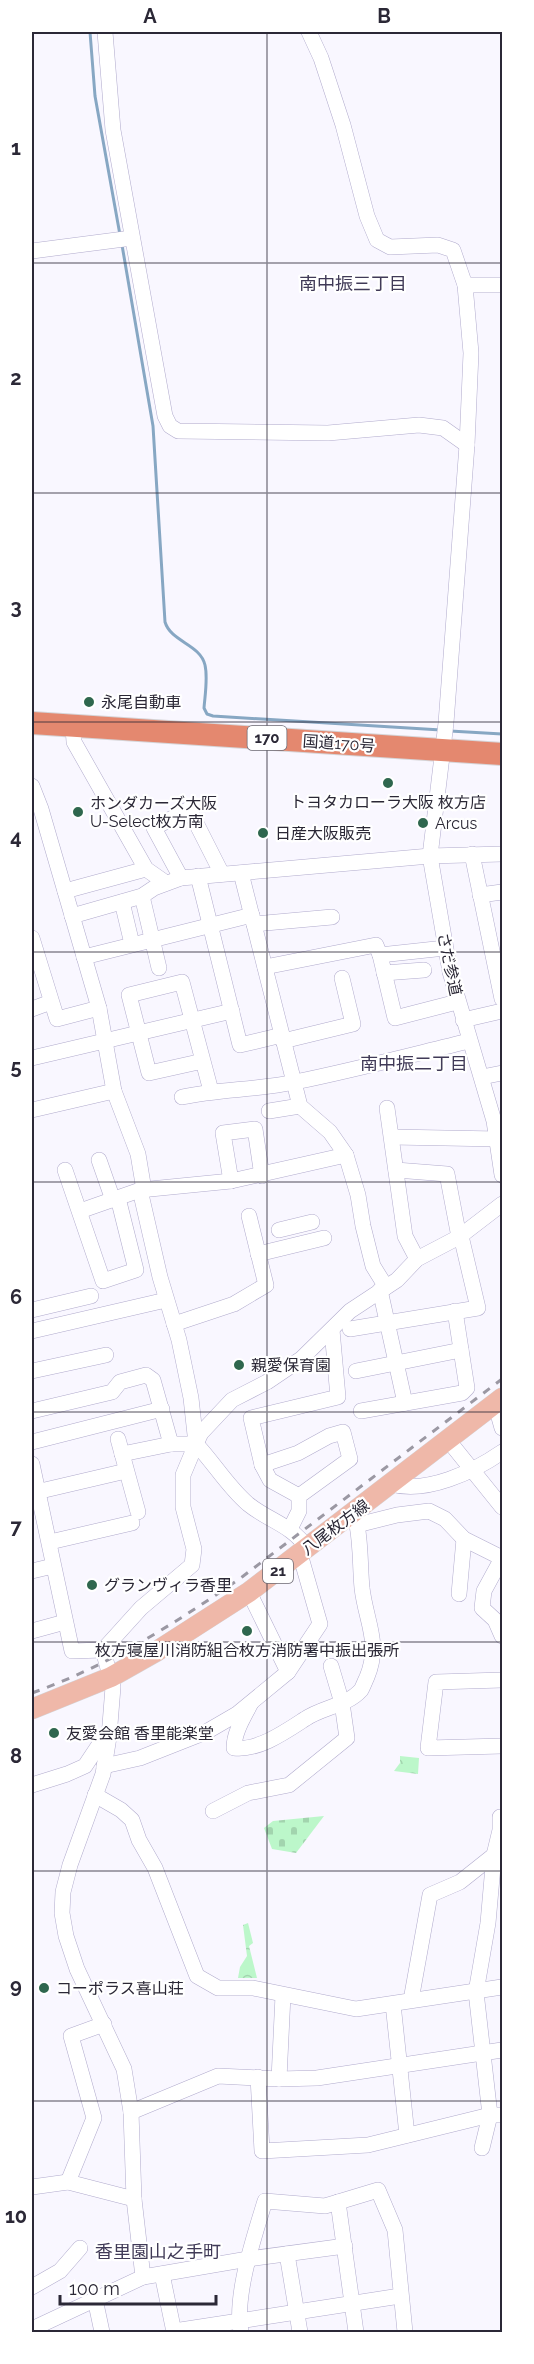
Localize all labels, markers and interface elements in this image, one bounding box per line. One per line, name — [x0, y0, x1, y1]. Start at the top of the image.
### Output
text: A — [143, 4, 157, 28]
text: B — [377, 4, 391, 28]
text: 1 — [11, 136, 21, 160]
district label: 南中振三丁目 — [299, 273, 407, 294]
text: 2 — [10, 366, 22, 390]
text: 3 — [10, 595, 22, 619]
place label: 永尾自動車 — [101, 693, 181, 712]
marker: 永尾自動車 — [82, 695, 96, 709]
road number: 170 — [248, 726, 286, 750]
street label: 国道170号 — [302, 731, 376, 756]
marker: トヨタカローラ大阪 枚方店 — [381, 776, 395, 790]
place label: トヨタカローラ大阪 枚方店 — [290, 793, 486, 812]
place label: ホンダカーズ大阪 U-Select枚方南 — [90, 794, 217, 831]
marker: ホンダカーズ大阪 U-Select枚方南 — [71, 805, 85, 819]
place label: Arcus — [435, 814, 477, 833]
marker: Arcus — [416, 816, 430, 830]
place label: 日産大阪販売 — [275, 824, 371, 843]
text: 4 — [10, 825, 22, 849]
marker: 日産大阪販売 — [256, 826, 270, 840]
street label: さだ参道 — [434, 931, 465, 997]
district label: 南中振二丁目 — [360, 1053, 468, 1074]
text: 5 — [10, 1055, 22, 1079]
text: 6 — [10, 1285, 22, 1309]
place label: 親愛保育園 — [251, 1356, 331, 1375]
marker: 親愛保育園 — [232, 1358, 246, 1372]
street label: 八尾枚方線 — [298, 1496, 373, 1559]
text: 7 — [10, 1515, 22, 1539]
road number: 21 — [263, 1559, 293, 1583]
place label: グランヴィラ香里 — [104, 1576, 232, 1595]
marker: グランヴィラ香里 — [85, 1578, 99, 1592]
marker: 枚方寝屋川消防組合枚方消防署中振出張所 — [240, 1624, 254, 1638]
place label: 枚方寝屋川消防組合枚方消防署中振出張所 — [95, 1641, 399, 1660]
place label: 友愛会館 香里能楽堂 — [66, 1724, 214, 1743]
marker: 友愛会館 香里能楽堂 — [47, 1726, 61, 1740]
text: 8 — [10, 1744, 22, 1768]
text: 9 — [10, 1974, 22, 1998]
place label: コーポラス喜山荘 — [56, 1979, 184, 1998]
marker: コーポラス喜山荘 — [37, 1981, 51, 1995]
text: 10 — [5, 2204, 27, 2228]
district label: 香里園山之手町 — [95, 2241, 221, 2262]
scale bar — [60, 2268, 216, 2306]
text: 100 m — [69, 2278, 120, 2299]

